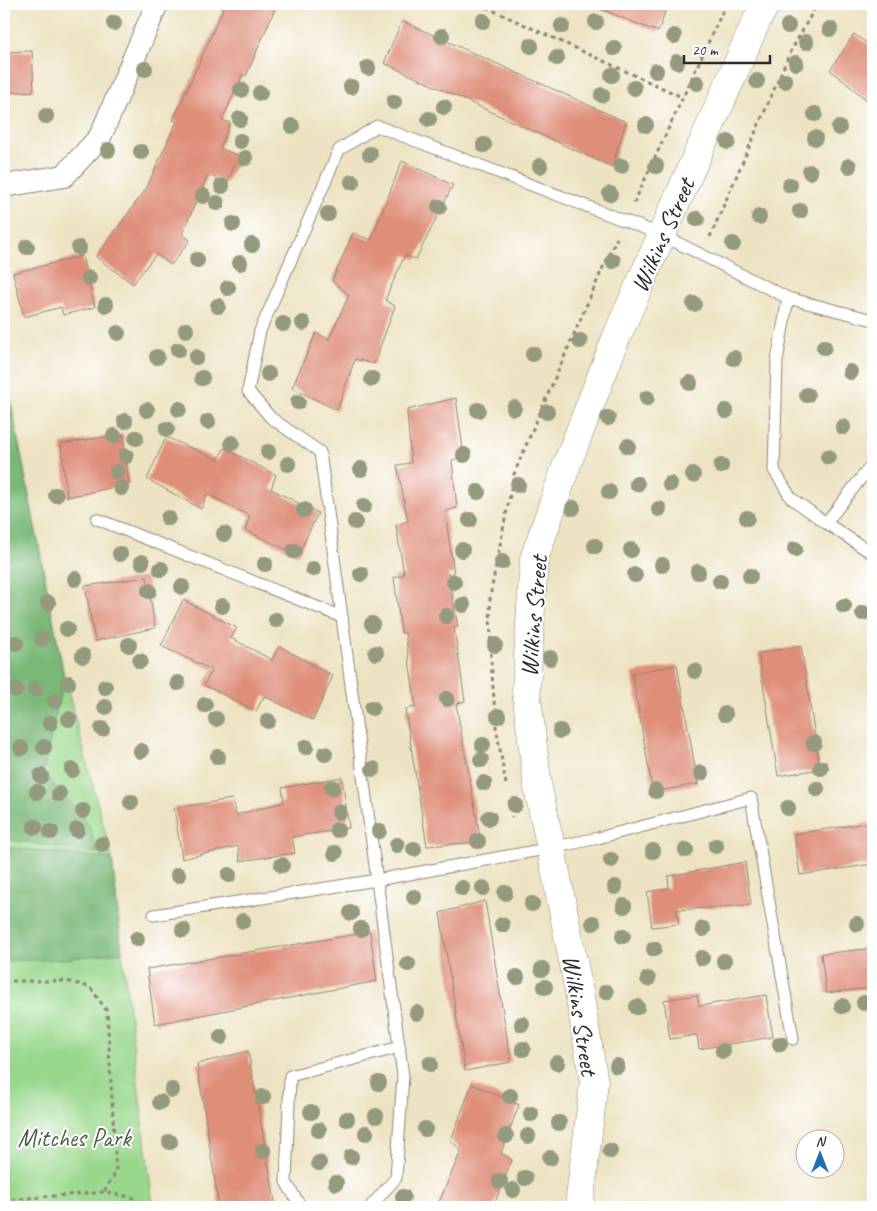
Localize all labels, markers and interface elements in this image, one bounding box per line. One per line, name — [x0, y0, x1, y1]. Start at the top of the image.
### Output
scale bar — [684, 32, 771, 64]
text: 20 m — [692, 41, 719, 60]
street label: Wilkins Street — [624, 171, 703, 297]
street label: Wilkins Street — [513, 552, 555, 678]
street label: Wilkins Street — [555, 953, 606, 1080]
park label: Mitches Park — [17, 1122, 132, 1154]
north arrow — [794, 1128, 844, 1178]
text: N — [816, 1133, 827, 1150]

